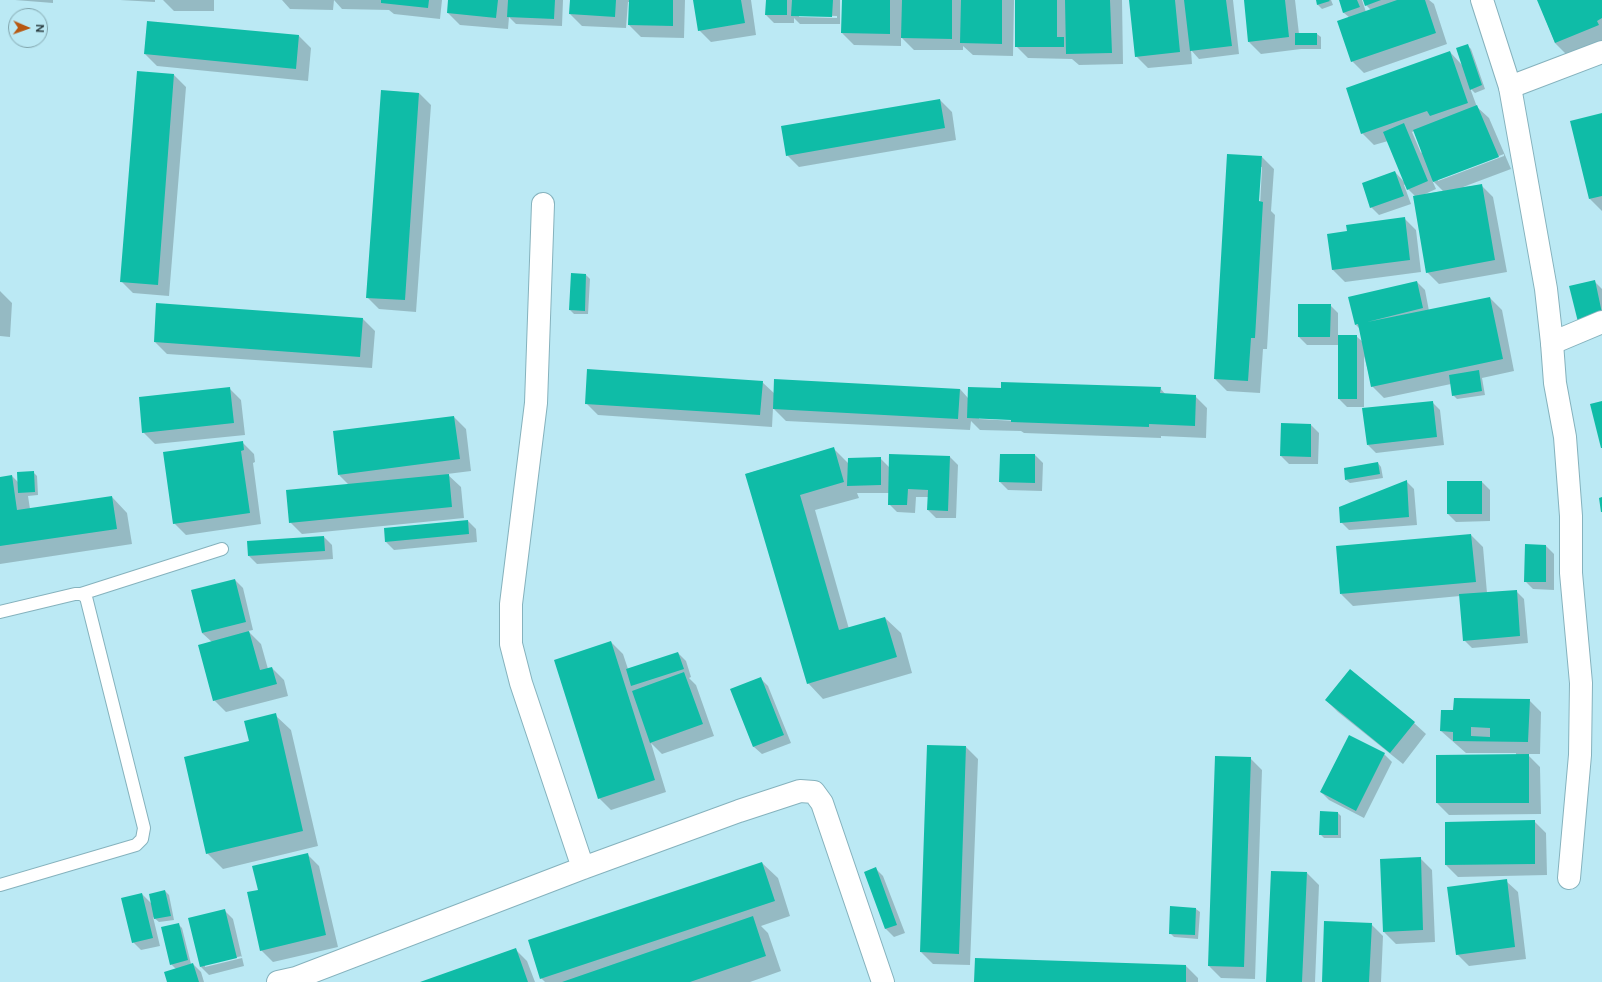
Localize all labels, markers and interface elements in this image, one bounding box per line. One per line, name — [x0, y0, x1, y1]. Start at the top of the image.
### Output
north arrow — [8, 8, 48, 48]
text: N — [33, 24, 46, 33]

